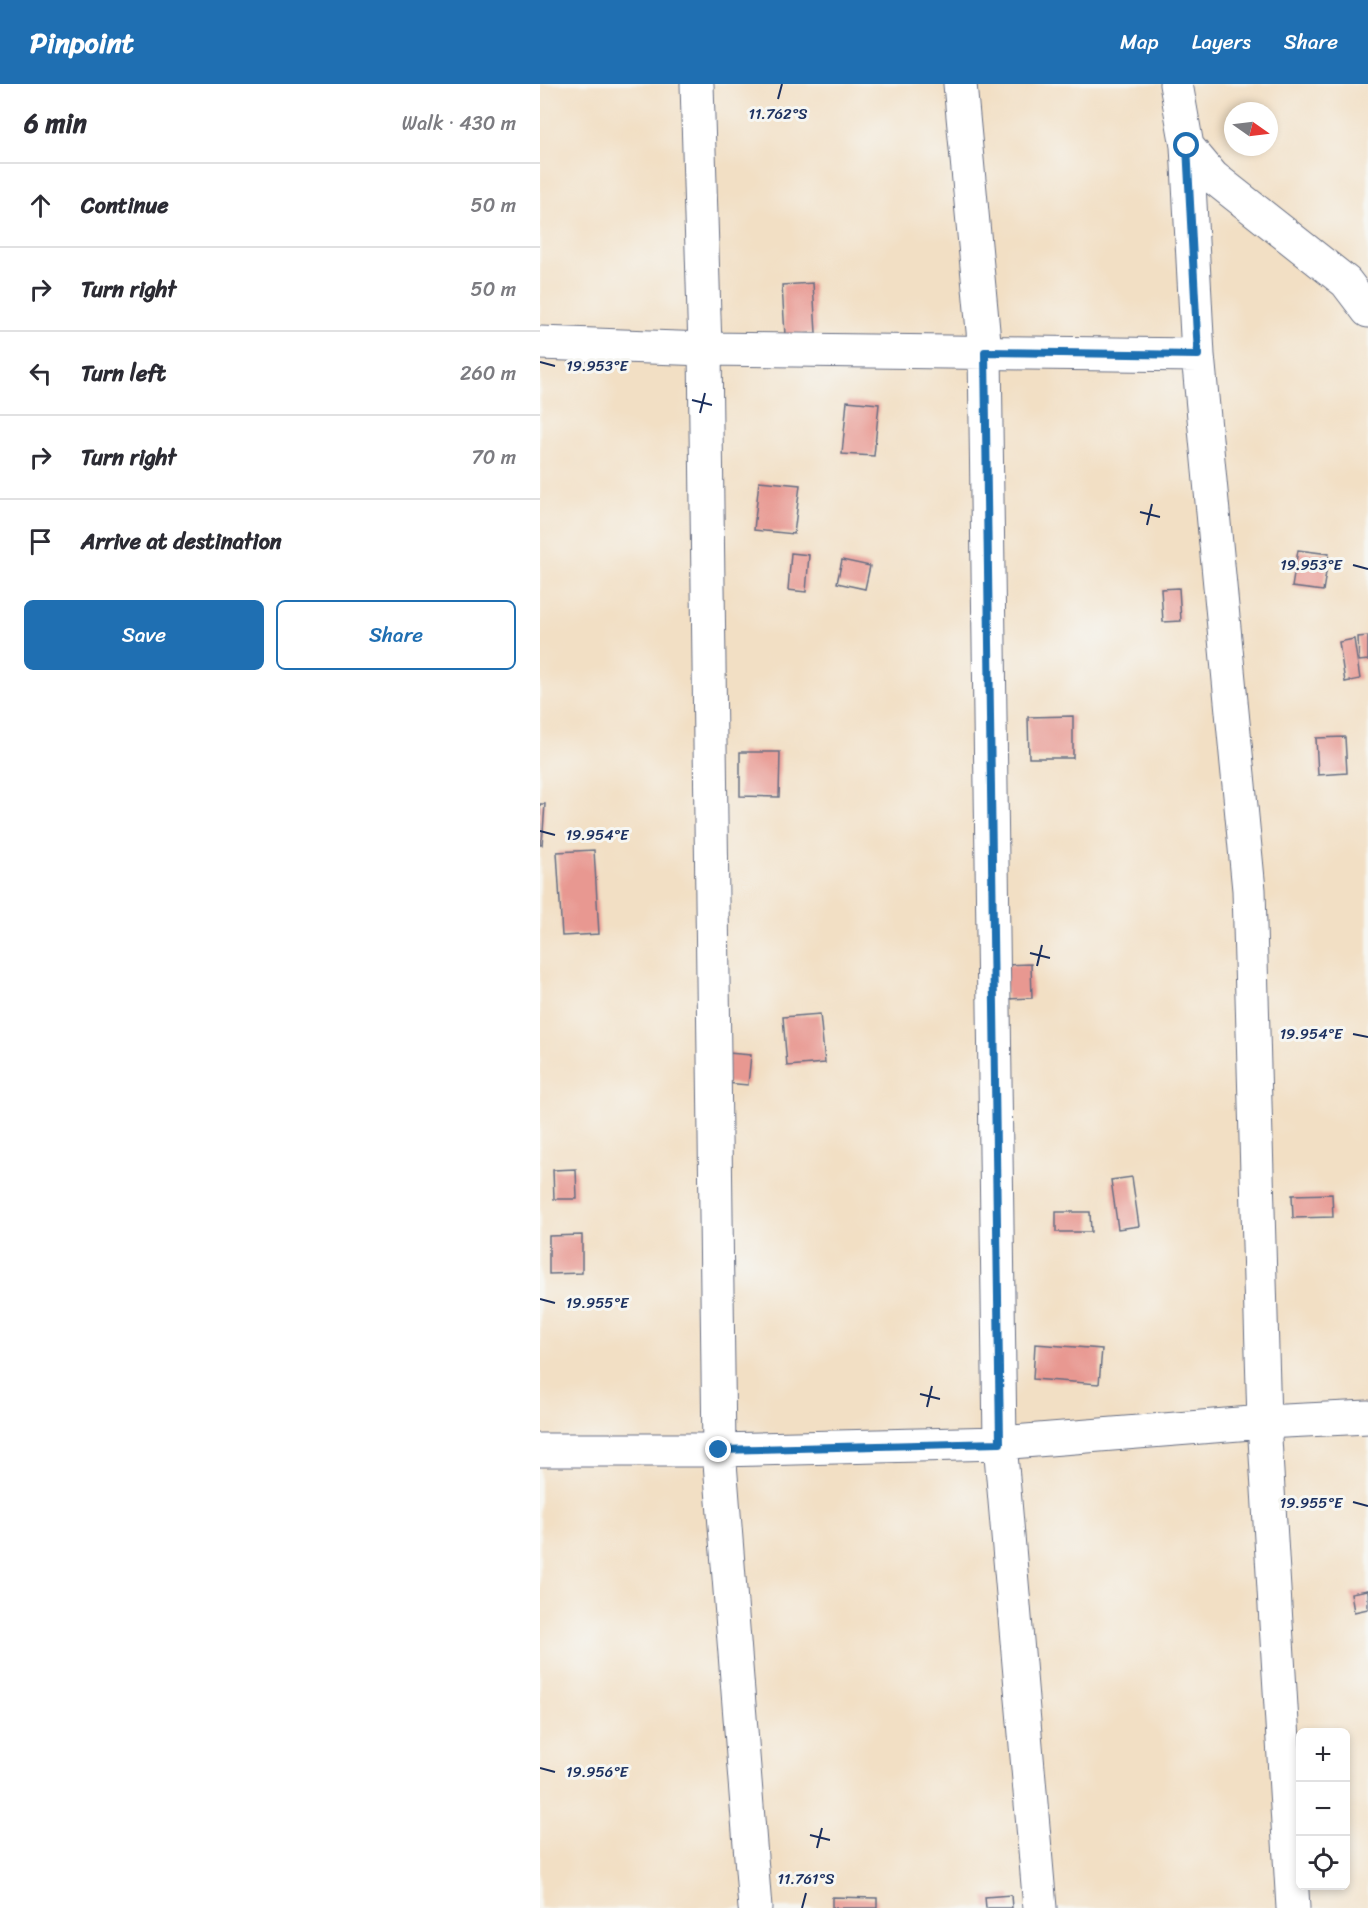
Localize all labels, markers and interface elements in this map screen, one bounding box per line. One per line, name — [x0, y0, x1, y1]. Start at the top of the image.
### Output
text: Pinpoint — [30, 18, 134, 67]
text: Map — [1120, 23, 1159, 61]
text: Layers — [1192, 23, 1251, 61]
text: Share — [1284, 23, 1338, 61]
text: 6 min — [24, 100, 87, 146]
text: 11.762°S — [749, 101, 808, 127]
north arrow — [1224, 102, 1278, 156]
text: Walk · 430 m — [402, 106, 516, 141]
route start — [1173, 132, 1199, 158]
text: Continue — [81, 186, 169, 225]
text: 50 m — [471, 188, 516, 223]
icon: ahead — [24, 189, 57, 222]
text: Turn right — [81, 270, 176, 309]
text: 50 m — [471, 272, 516, 307]
icon: right — [24, 273, 57, 306]
text: 19.953°E — [566, 353, 629, 379]
text: Turn left — [81, 354, 166, 393]
text: 260 m — [460, 356, 516, 391]
icon: left — [24, 357, 57, 390]
text: Turn right — [81, 438, 176, 477]
text: 70 m — [471, 440, 516, 475]
icon: right — [24, 441, 57, 474]
text: Arrive at destination — [81, 522, 282, 561]
icon: arrive — [24, 525, 57, 558]
text: 19.953°E — [1280, 552, 1343, 578]
button: Save — [24, 600, 264, 670]
button: Share — [276, 600, 516, 670]
text: 19.954°E — [566, 822, 630, 848]
text: 19.954°E — [1280, 1021, 1344, 1047]
text: 19.955°E — [566, 1290, 630, 1316]
route end — [705, 1436, 731, 1462]
text: 19.955°E — [1280, 1490, 1344, 1516]
map controls — [1296, 1728, 1350, 1890]
button: + — [1296, 1728, 1350, 1782]
text: 19.956°E — [566, 1759, 630, 1785]
button: − — [1296, 1782, 1350, 1836]
button: locate — [1296, 1836, 1350, 1890]
text: 11.761°S — [778, 1866, 835, 1892]

